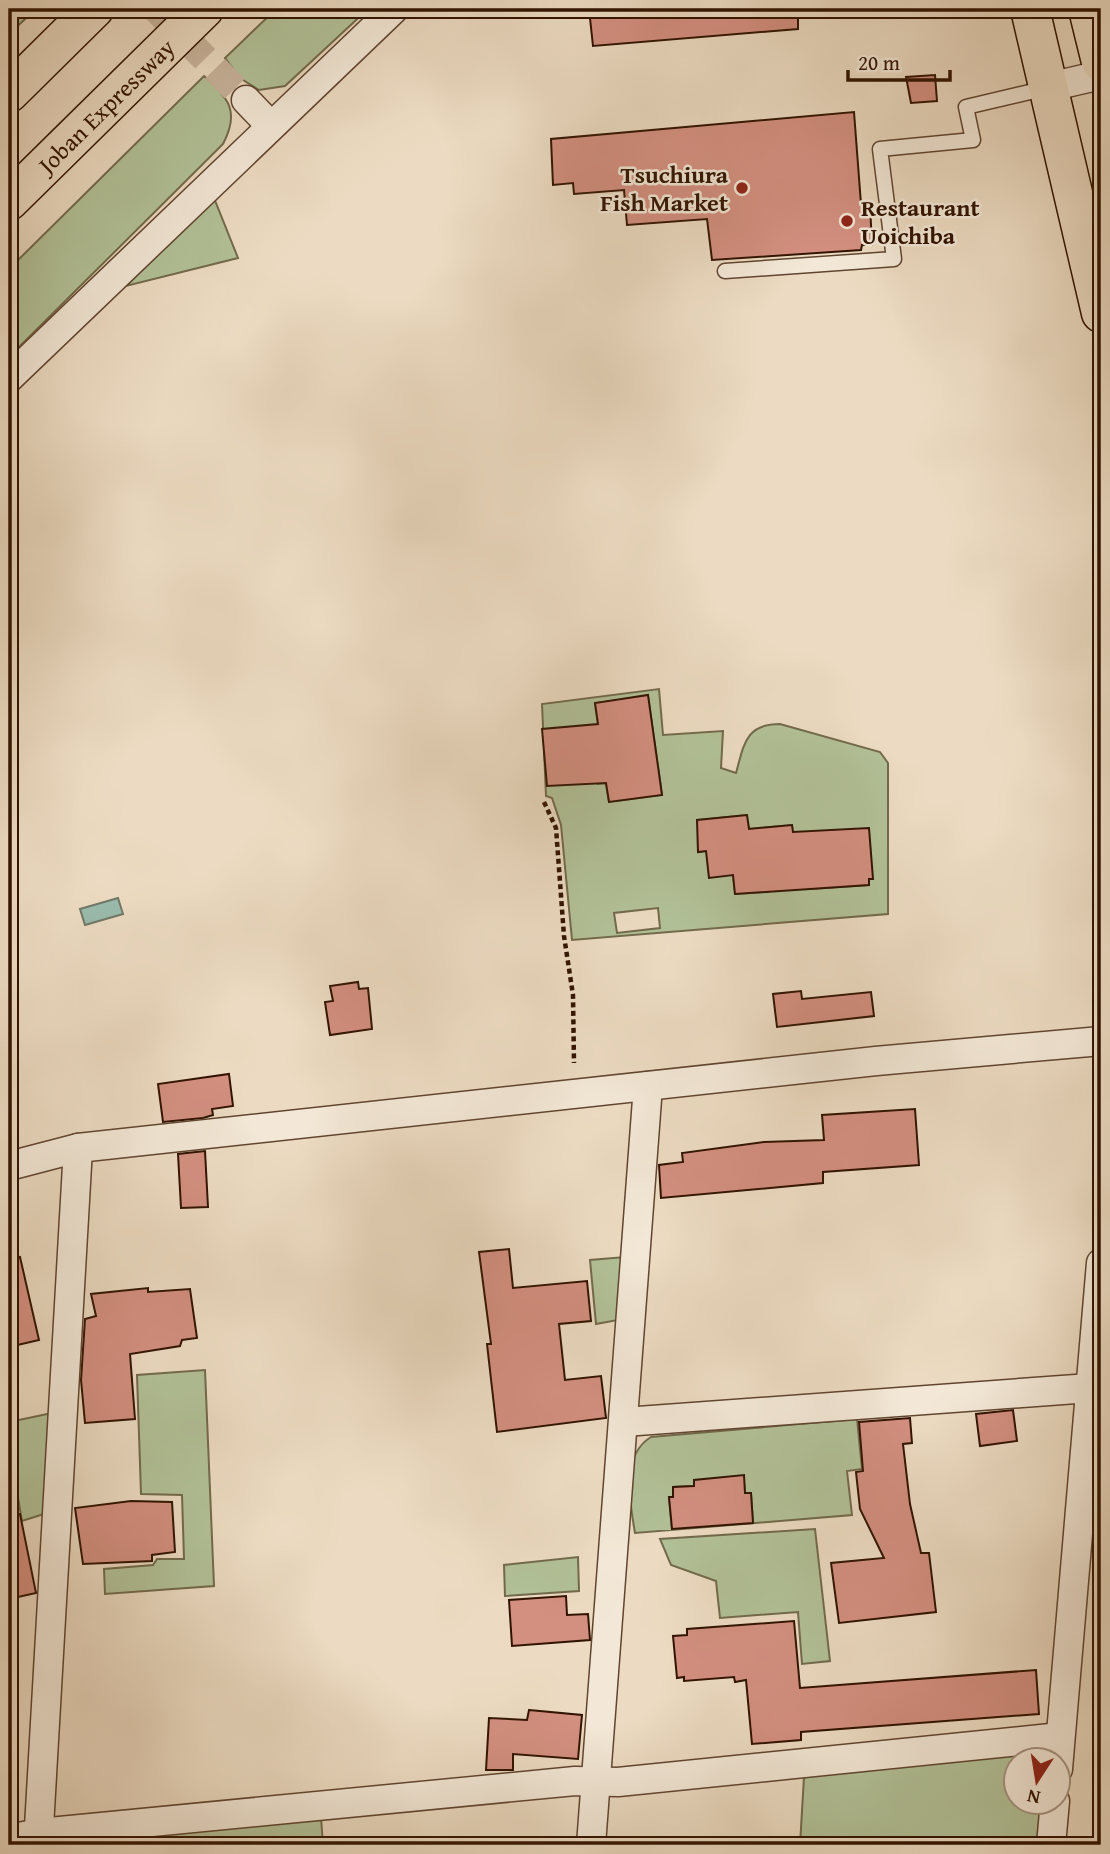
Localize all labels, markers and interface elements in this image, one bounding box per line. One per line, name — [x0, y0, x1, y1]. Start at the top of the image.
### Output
street label: Joban Expressway — [28, 30, 182, 183]
scale bar — [848, 38, 949, 82]
text: 20 m — [858, 47, 900, 78]
place label: Tsuchiura Fish Market — [600, 157, 729, 220]
marker: Tsuchiura Fish Market — [734, 180, 750, 196]
place label: Restaurant Uoichiba — [861, 190, 980, 253]
marker: Restaurant Uoichiba — [839, 213, 855, 229]
north arrow — [1002, 1745, 1072, 1815]
text: N — [1024, 1783, 1043, 1813]

